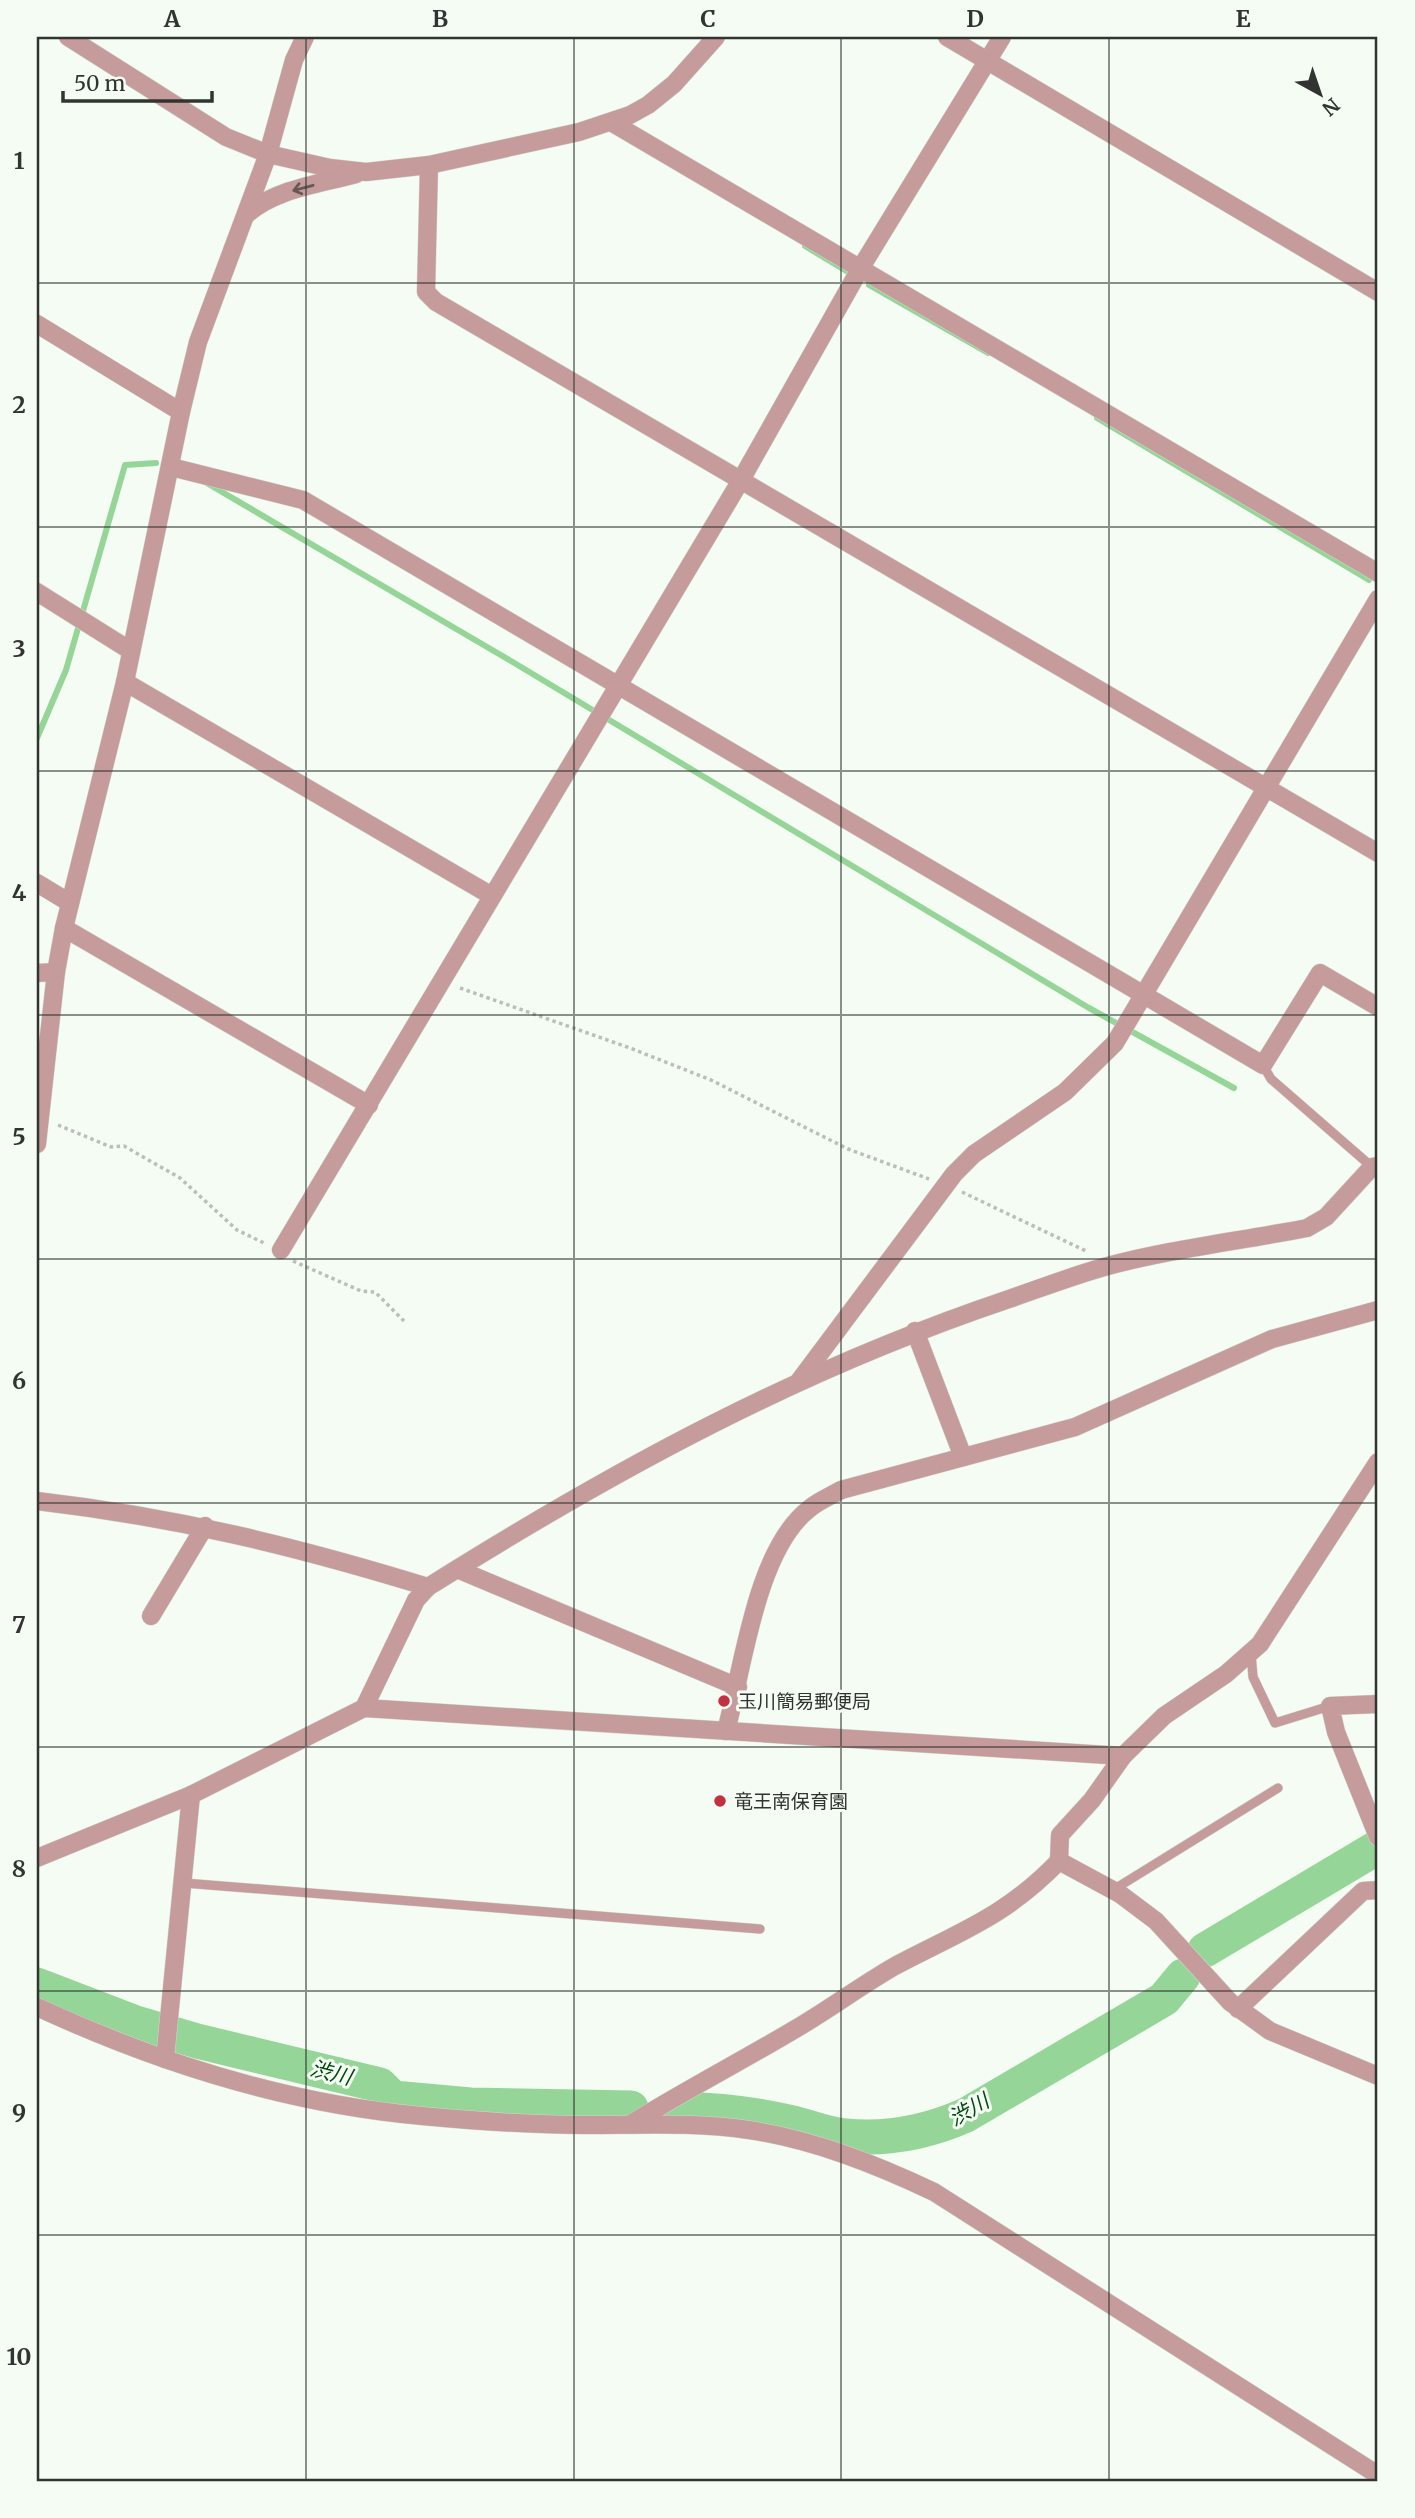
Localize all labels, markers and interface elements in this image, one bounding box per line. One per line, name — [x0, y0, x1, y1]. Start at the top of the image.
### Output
text: A — [163, 4, 181, 33]
text: B — [432, 4, 448, 33]
text: C — [700, 4, 716, 33]
text: D — [966, 4, 984, 33]
text: E — [1235, 4, 1251, 33]
scale bar — [63, 60, 212, 104]
north arrow — [1286, 60, 1356, 130]
text: 50 m — [74, 70, 125, 97]
text: N — [1317, 93, 1344, 121]
text: 1 — [14, 146, 25, 175]
one-way arrow — [292, 182, 315, 195]
text: 2 — [12, 390, 26, 419]
text: 3 — [12, 634, 26, 663]
text: 4 — [12, 878, 27, 907]
text: 5 — [12, 1122, 26, 1151]
text: 6 — [12, 1366, 26, 1395]
text: 7 — [12, 1610, 26, 1639]
place label: 玉川簡易郵便局 — [738, 1689, 871, 1713]
marker: 玉川簡易郵便局 — [716, 1693, 732, 1709]
place label: 竜王南保育園 — [734, 1789, 848, 1813]
marker: 竜王南保育園 — [712, 1793, 728, 1809]
text: 8 — [12, 1854, 26, 1883]
water label: 渋川 — [307, 2054, 357, 2091]
water label: 渋川 — [944, 2086, 995, 2132]
text: 9 — [12, 2098, 26, 2127]
text: 10 — [7, 2342, 31, 2371]

